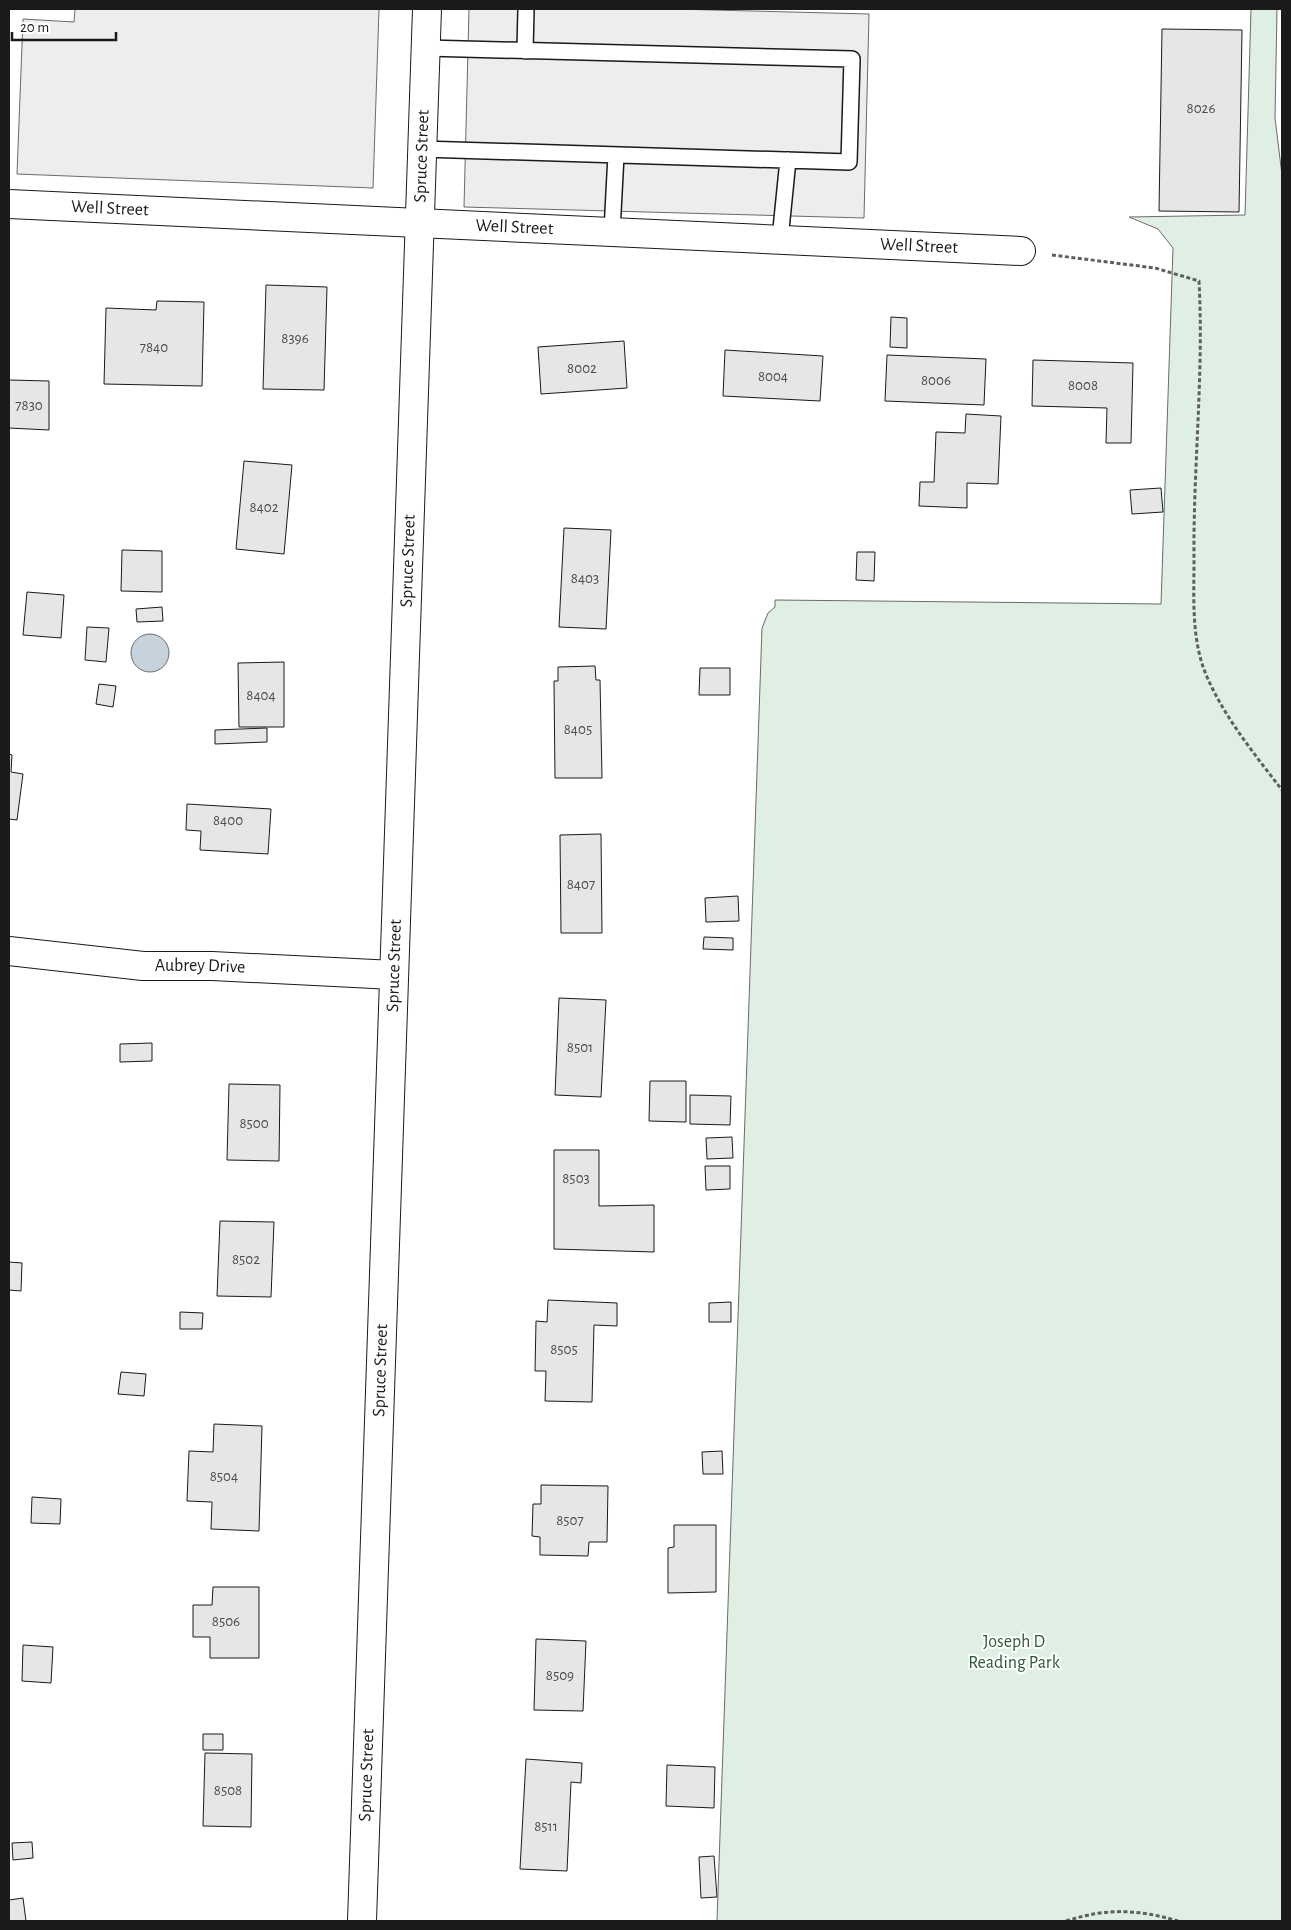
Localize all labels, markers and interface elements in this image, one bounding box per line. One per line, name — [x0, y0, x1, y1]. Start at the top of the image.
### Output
scale bar — [12, 10, 116, 42]
text: 20 m — [20, 20, 49, 35]
house number: 8026 — [1187, 101, 1215, 116]
street label: Spruce Street — [411, 109, 433, 203]
street label: Well Street — [71, 198, 149, 219]
street label: Well Street — [475, 217, 554, 238]
street label: Well Street — [880, 235, 959, 257]
house number: 8396 — [281, 331, 309, 346]
house number: 7840 — [140, 340, 168, 355]
house number: 8002 — [567, 361, 597, 376]
house number: 8004 — [758, 369, 788, 384]
house number: 8006 — [921, 373, 951, 388]
house number: 8008 — [1068, 378, 1098, 393]
house number: 7830 — [15, 398, 43, 413]
house number: 8402 — [249, 500, 279, 515]
street label: Spruce Street — [398, 514, 419, 608]
house number: 8403 — [571, 571, 599, 586]
house number: 8404 — [246, 688, 276, 703]
house number: 8405 — [564, 722, 592, 737]
house number: 8400 — [213, 813, 243, 828]
house number: 8407 — [567, 877, 595, 892]
street label: Spruce Street — [384, 918, 405, 1012]
street label: Aubrey Drive — [155, 957, 246, 977]
house number: 8501 — [567, 1040, 593, 1055]
house number: 8500 — [239, 1116, 269, 1131]
house number: 8503 — [562, 1171, 590, 1186]
house number: 8502 — [232, 1252, 260, 1267]
street label: Spruce Street — [370, 1323, 391, 1417]
house number: 8505 — [550, 1342, 578, 1357]
house number: 8504 — [210, 1469, 238, 1484]
house number: 8507 — [556, 1513, 584, 1528]
house number: 8506 — [212, 1614, 240, 1629]
park label: Joseph D Reading Park — [968, 1633, 1061, 1672]
house number: 8509 — [546, 1668, 574, 1683]
street label: Spruce Street — [356, 1728, 378, 1822]
house number: 8508 — [214, 1783, 242, 1798]
house number: 8511 — [534, 1819, 558, 1834]

